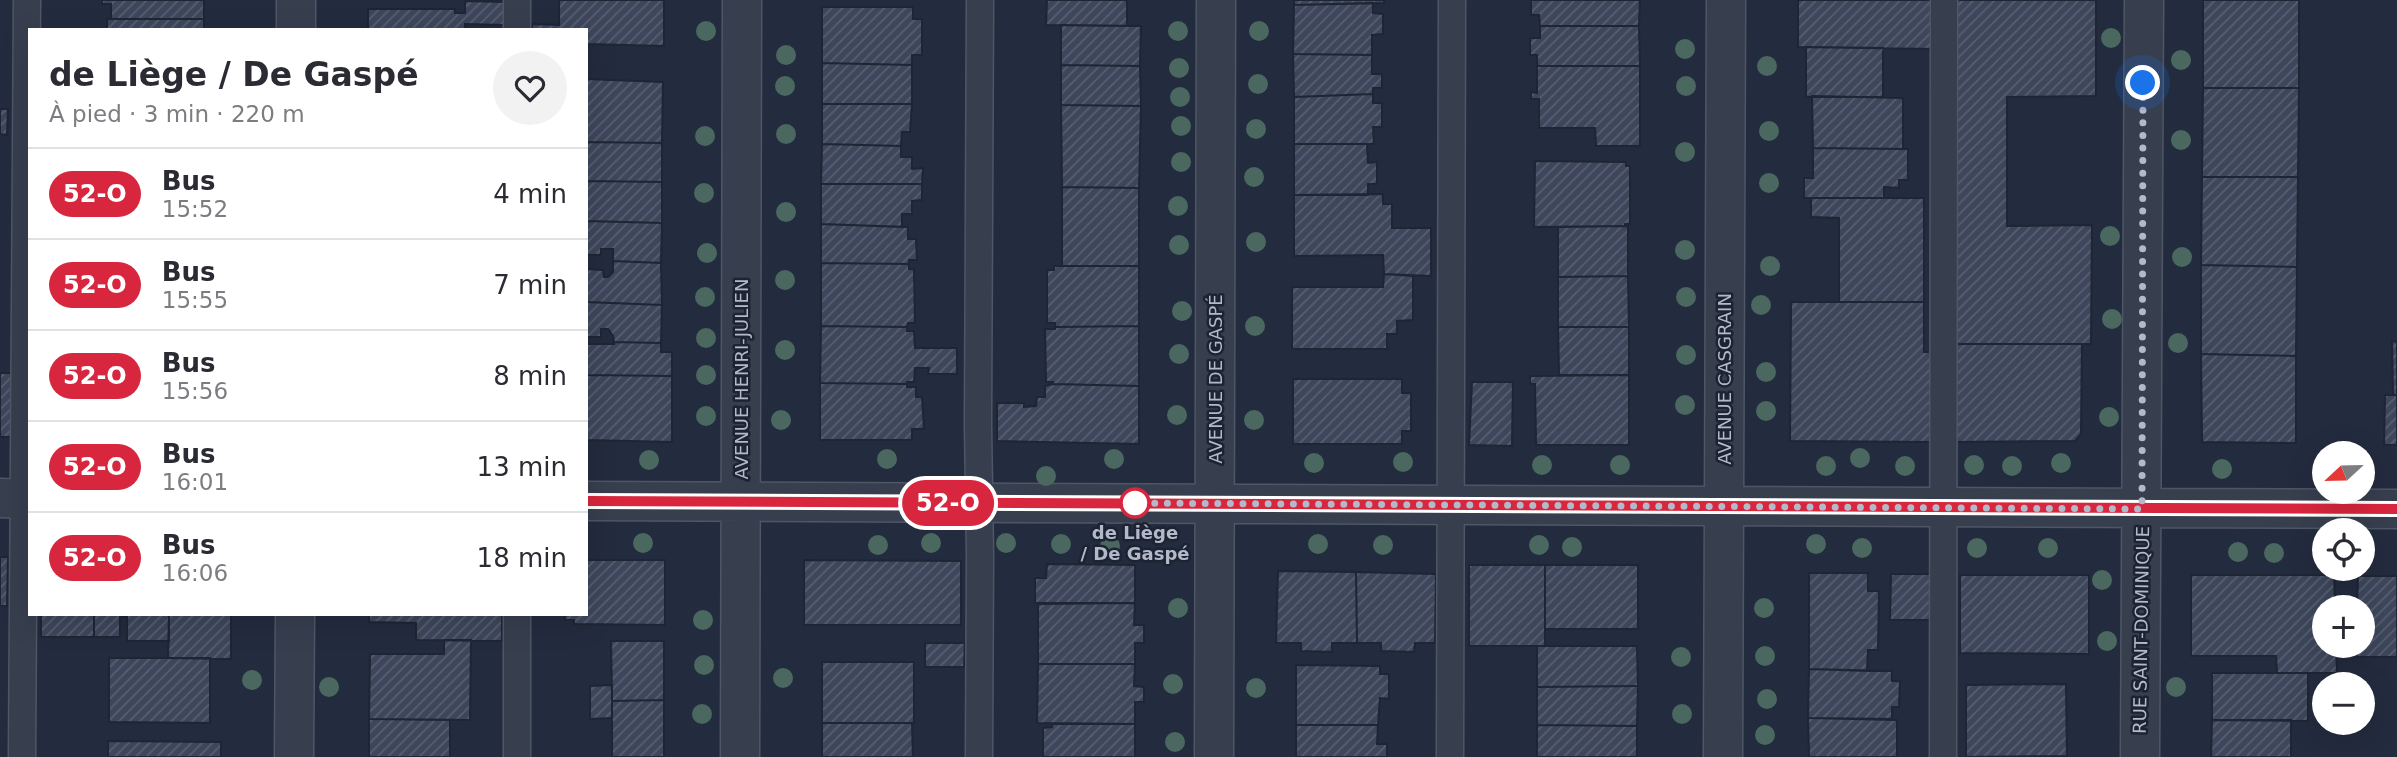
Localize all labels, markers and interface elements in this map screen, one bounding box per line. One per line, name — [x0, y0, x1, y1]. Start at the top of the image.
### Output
button: heart — [493, 51, 567, 125]
text: de Liège / De Gaspé — [49, 55, 419, 94]
your location — [2125, 65, 2160, 100]
text: À pied · 3 min · 220 m — [49, 101, 305, 127]
text: Bus — [162, 166, 216, 196]
text: 4 min — [493, 179, 567, 209]
text: 52-O — [63, 180, 127, 208]
text: 15:52 — [162, 196, 228, 222]
text: Bus — [162, 257, 216, 287]
text: 7 min — [493, 270, 567, 300]
text: 52-O — [63, 271, 127, 299]
street label: AVENUE HENRI-JULIEN — [731, 279, 752, 479]
text: 15:55 — [162, 287, 228, 313]
street label: AVENUE CASGRAIN — [1714, 293, 1735, 465]
street label: AVENUE DE GASPÉ — [1205, 294, 1226, 464]
text: Bus — [162, 348, 216, 378]
text: 8 min — [493, 361, 567, 391]
text: 52-O — [63, 362, 127, 390]
text: 15:56 — [162, 378, 228, 404]
text: Bus — [162, 439, 216, 469]
north arrow — [2312, 441, 2375, 504]
map controls — [2312, 441, 2375, 735]
text: 13 min — [477, 452, 567, 482]
text: 52-O — [63, 453, 127, 481]
text: 16:01 — [162, 469, 228, 495]
line badge: 52-O — [899, 480, 997, 526]
marker: de Liège / De Gaspé — [1120, 488, 1150, 518]
text: 52-O — [916, 489, 980, 517]
button: locate — [2312, 518, 2375, 581]
place label: de Liège / De Gaspé — [1081, 522, 1189, 564]
street label: RUE SAINT-DOMINIQUE — [2129, 526, 2153, 734]
text: Bus — [162, 530, 216, 560]
text: 18 min — [477, 543, 567, 573]
text: 52-O — [63, 544, 127, 572]
text: 16:06 — [162, 560, 228, 586]
button: + — [2312, 595, 2375, 658]
button: − — [2312, 672, 2375, 735]

